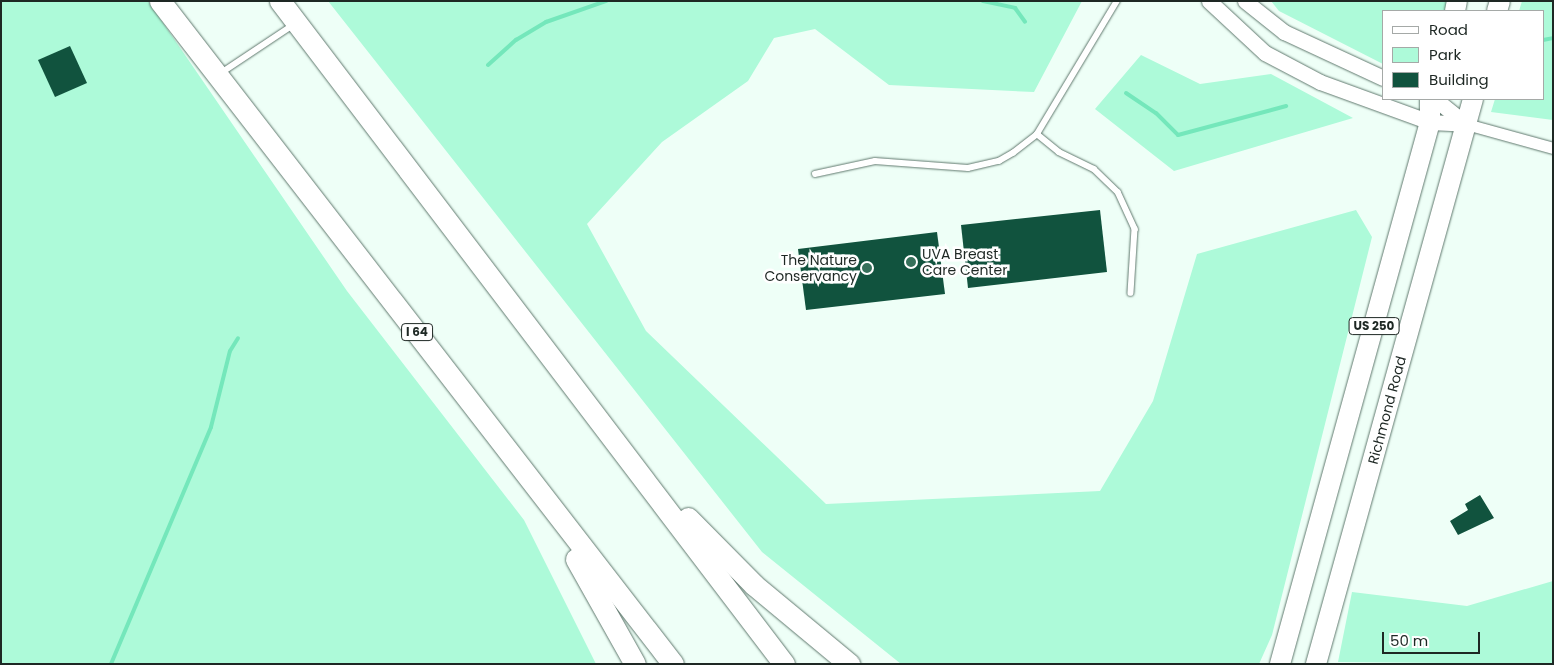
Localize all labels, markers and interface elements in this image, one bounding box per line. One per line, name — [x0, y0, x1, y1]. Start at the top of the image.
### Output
legend — [1382, 10, 1544, 100]
text: Road — [1429, 19, 1468, 40]
text: Park — [1429, 44, 1461, 65]
text: Building — [1429, 69, 1489, 90]
place label: UVA Breast Care Center — [922, 246, 1007, 278]
place label: The Nature Conservancy — [764, 252, 857, 284]
marker: UVA Breast Care Center — [904, 255, 918, 269]
marker: The Nature Conservancy — [861, 262, 873, 274]
road number: US 250 — [1348, 316, 1400, 336]
road number: I 64 — [401, 322, 433, 342]
street label: Richmond Road — [1364, 354, 1410, 466]
scale bar — [1384, 622, 1482, 654]
text: 50 m — [1390, 630, 1428, 651]

